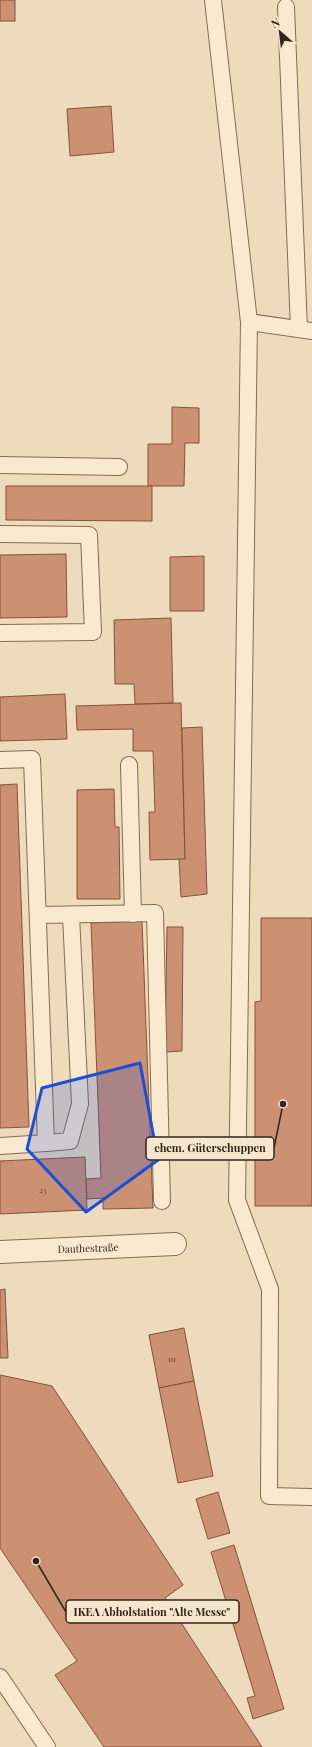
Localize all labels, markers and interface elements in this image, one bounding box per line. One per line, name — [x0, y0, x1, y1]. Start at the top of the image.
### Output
north arrow — [260, 12, 300, 52]
text: N — [268, 14, 282, 31]
callout: ehem. Güterschuppen — [146, 1137, 274, 1160]
text: ehem. Güterschuppen — [154, 1140, 266, 1155]
house number: 23 — [39, 1184, 47, 1195]
street label: Dauthestraße — [57, 1240, 119, 1256]
house number: 10 — [168, 1353, 176, 1364]
callout: IKEA Abholstation "Alte Messe" — [66, 1600, 239, 1623]
text: IKEA Abholstation "Alte Messe" — [74, 1604, 230, 1619]

